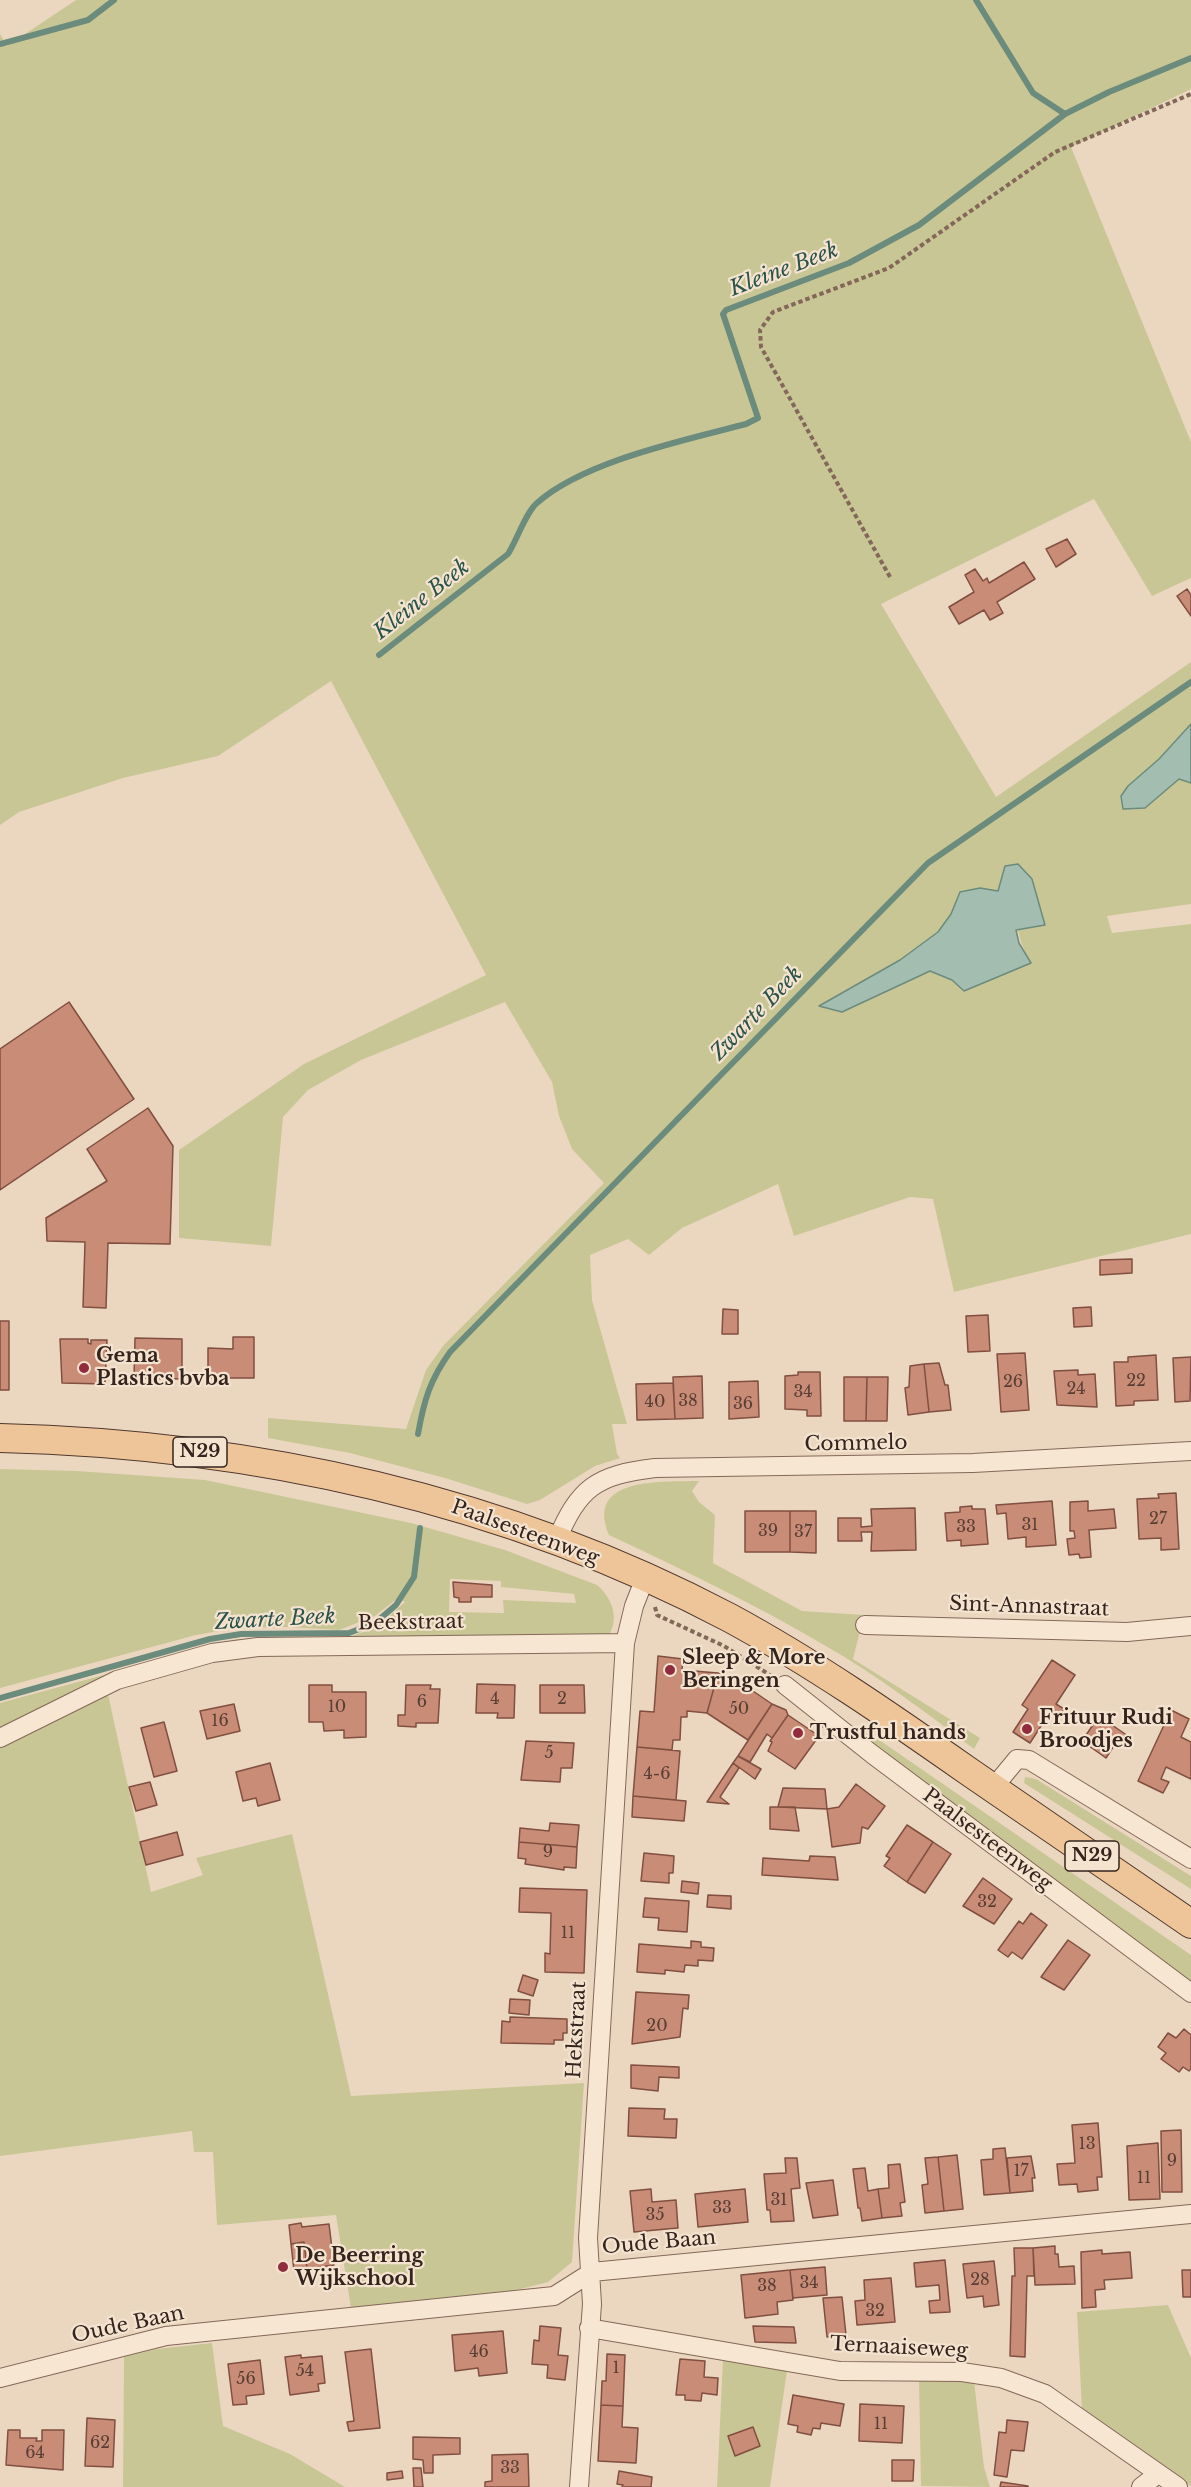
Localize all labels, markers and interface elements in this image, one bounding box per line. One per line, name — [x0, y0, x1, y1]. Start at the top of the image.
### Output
water label: Kleine Beek — [726, 238, 842, 302]
water label: Kleine Beek — [369, 555, 475, 645]
water label: Zwarte Beek — [706, 962, 808, 1066]
place label: Gema Plastics bvba — [96, 1344, 229, 1391]
marker: Gema Plastics bvba — [77, 1361, 91, 1375]
house number: 22 — [1126, 1371, 1146, 1391]
house number: 26 — [1003, 1372, 1023, 1392]
house number: 24 — [1066, 1379, 1086, 1399]
house number: 34 — [793, 1382, 813, 1402]
house number: 38 — [678, 1391, 698, 1411]
house number: 40 — [645, 1392, 665, 1412]
house number: 36 — [733, 1394, 753, 1414]
street label: Commelo — [804, 1431, 908, 1457]
road number: N29 — [173, 1437, 227, 1467]
street label: Paalsesteenweg — [448, 1495, 602, 1571]
house number: 27 — [1149, 1509, 1167, 1529]
house number: 31 — [1022, 1515, 1038, 1535]
house number: 33 — [956, 1517, 976, 1537]
house number: 39 — [758, 1521, 778, 1541]
house number: 37 — [794, 1522, 812, 1542]
street label: Sint-Annastraat — [949, 1592, 1109, 1622]
water label: Zwarte Beek — [214, 1604, 336, 1636]
street label: Beekstraat — [358, 1610, 464, 1636]
place label: Sleep & More Beringen — [682, 1646, 825, 1693]
marker: Sleep & More Beringen — [663, 1663, 677, 1677]
house number: 4 — [490, 1689, 500, 1709]
house number: 2 — [557, 1689, 567, 1709]
house number: 6 — [417, 1692, 427, 1712]
house number: 10 — [328, 1697, 346, 1717]
house number: 50 — [729, 1699, 749, 1719]
place label: Frituur Rudi Broodjes — [1039, 1706, 1173, 1753]
house number: 16 — [211, 1711, 229, 1731]
place label: Trustful hands — [810, 1721, 966, 1745]
marker: Frituur Rudi Broodjes — [1020, 1722, 1034, 1736]
marker: Trustful hands — [791, 1726, 805, 1740]
house number: 5 — [544, 1743, 554, 1763]
house number: 4-6 — [643, 1764, 671, 1784]
street label: Paalsesteenweg — [918, 1784, 1056, 1896]
road number: N29 — [1065, 1841, 1119, 1871]
house number: 9 — [543, 1842, 553, 1862]
house number: 32 — [977, 1892, 997, 1912]
house number: 11 — [561, 1923, 575, 1943]
street label: Hekstraat — [562, 1981, 592, 2079]
house number: 20 — [646, 2016, 668, 2036]
house number: 13 — [1079, 2134, 1095, 2154]
house number: 9 — [1167, 2151, 1177, 2171]
house number: 17 — [1013, 2161, 1029, 2181]
house number: 11 — [1137, 2168, 1151, 2188]
house number: 31 — [771, 2190, 787, 2210]
house number: 33 — [712, 2198, 732, 2218]
house number: 35 — [646, 2205, 664, 2225]
street label: Oude Baan — [601, 2226, 717, 2260]
place label: De Beerring Wijkschool — [295, 2244, 424, 2291]
marker: De Beerring Wijkschool — [276, 2260, 290, 2274]
house number: 28 — [970, 2270, 990, 2290]
house number: 34 — [799, 2273, 819, 2293]
house number: 38 — [757, 2276, 777, 2296]
street label: Oude Baan — [70, 2301, 186, 2349]
house number: 32 — [865, 2301, 885, 2321]
street label: Ternaaiseweg — [829, 2332, 969, 2364]
house number: 46 — [469, 2342, 489, 2362]
house number: 1 — [612, 2358, 620, 2378]
house number: 54 — [296, 2361, 314, 2381]
house number: 56 — [236, 2369, 256, 2389]
house number: 11 — [874, 2414, 888, 2434]
house number: 62 — [90, 2433, 110, 2453]
house number: 64 — [25, 2443, 45, 2463]
house number: 33 — [500, 2458, 520, 2478]

